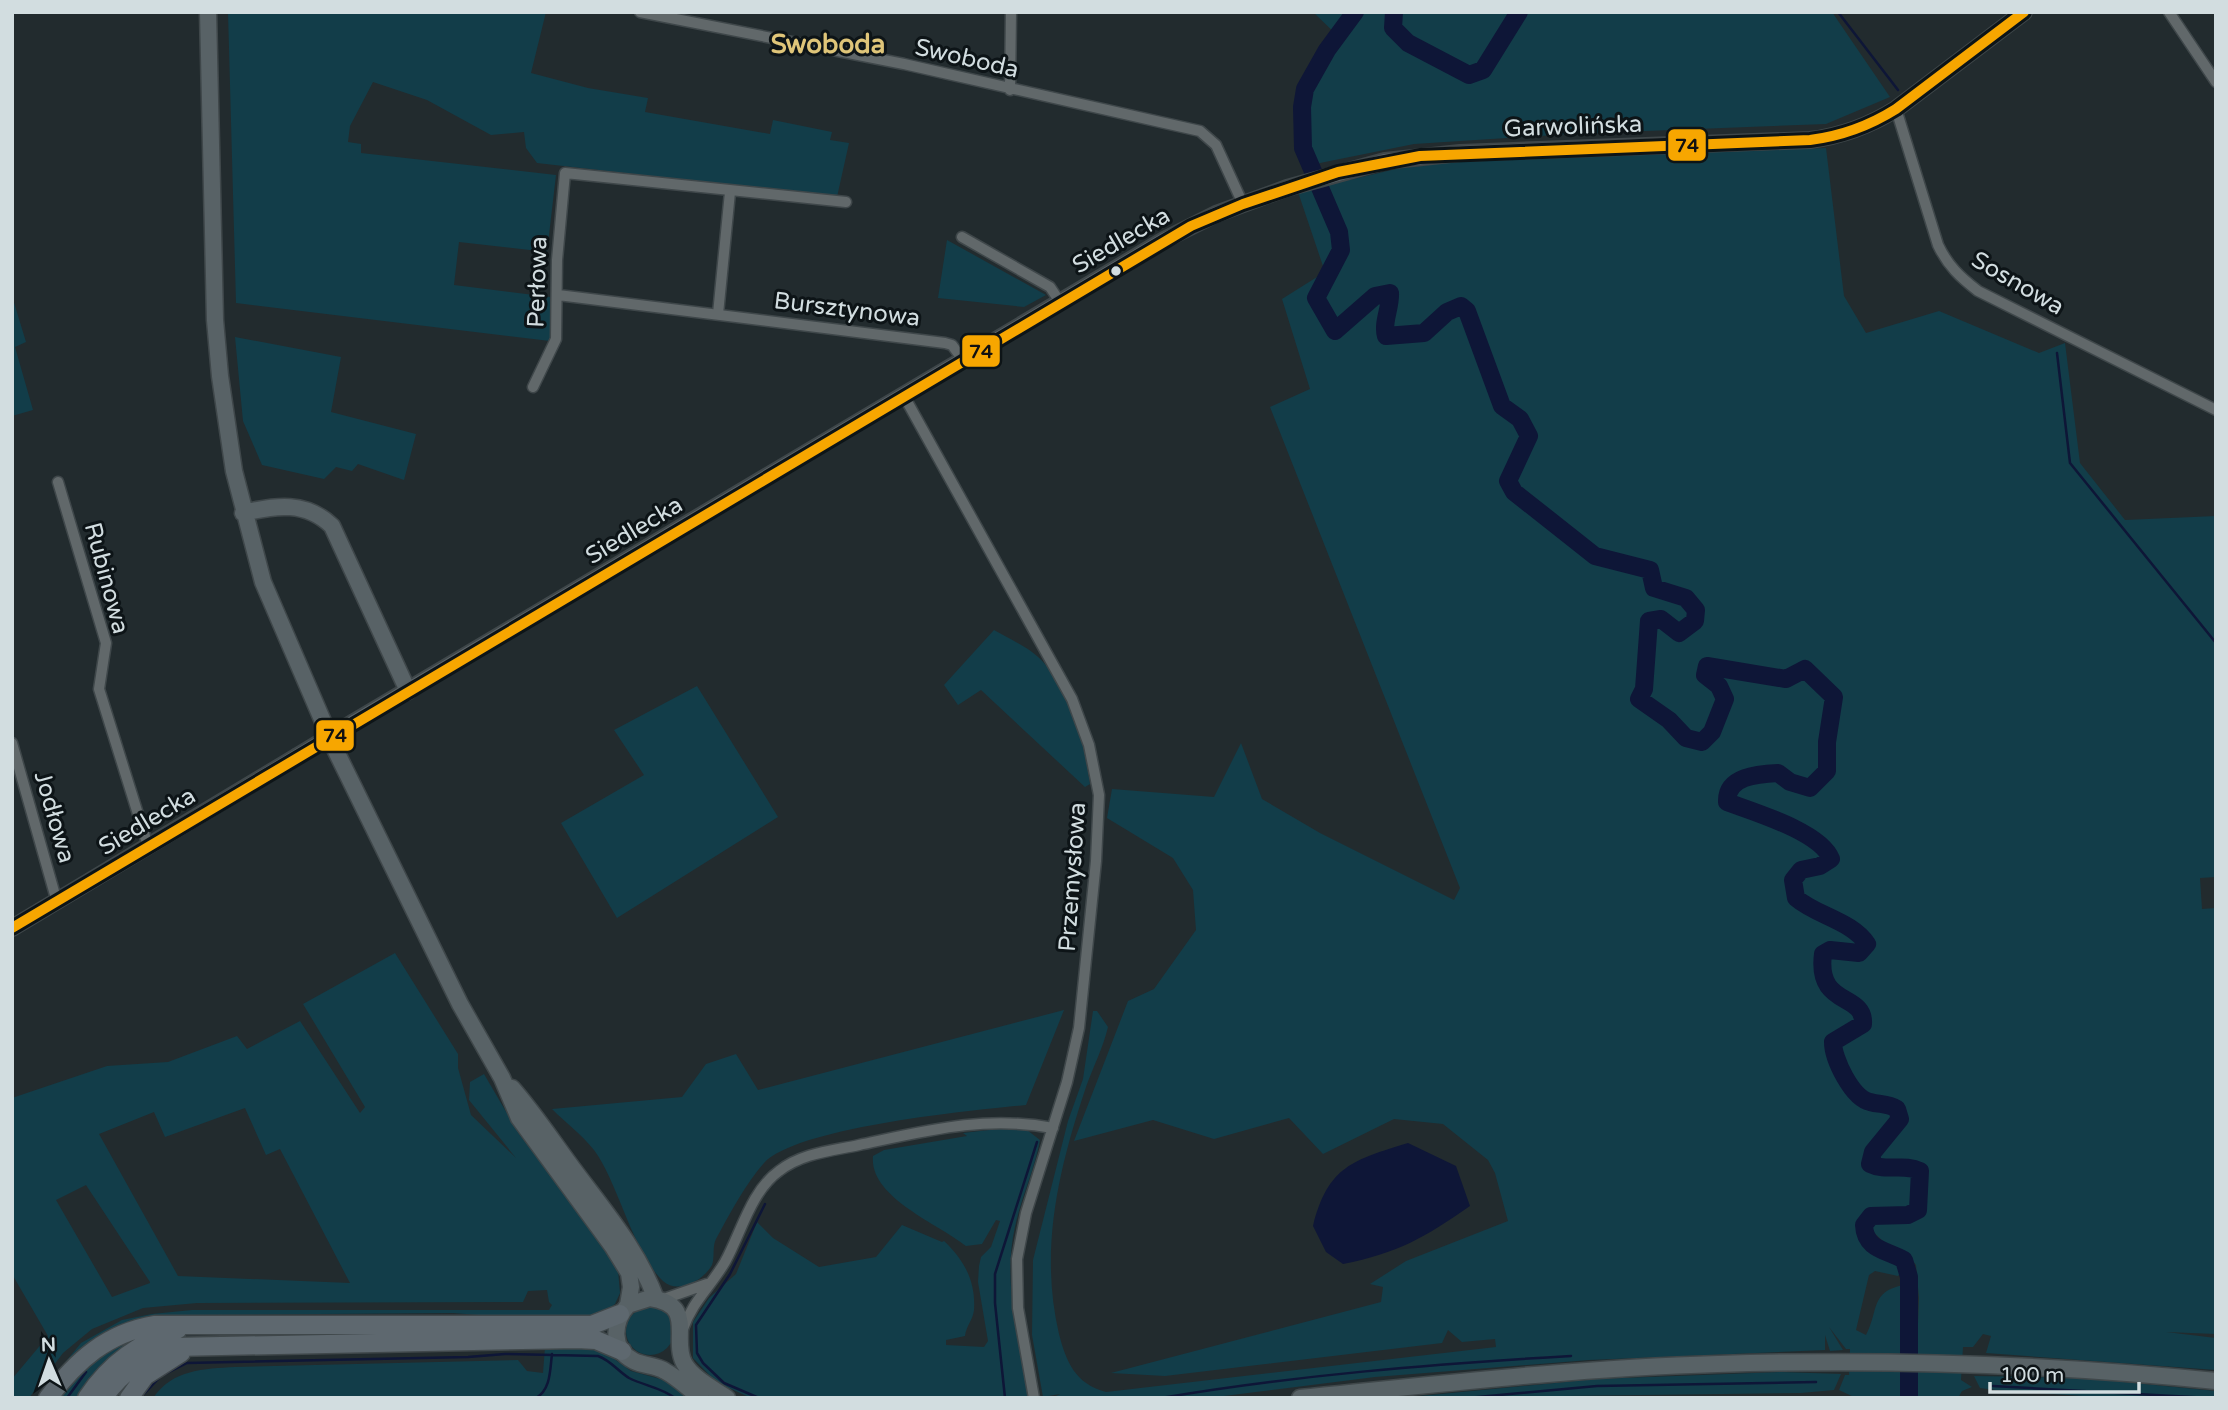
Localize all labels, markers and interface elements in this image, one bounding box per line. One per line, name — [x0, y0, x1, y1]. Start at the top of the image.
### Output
district label: Swoboda — [771, 29, 885, 60]
street label: Swoboda — [912, 32, 1022, 85]
street label: Garwolińska — [1503, 110, 1643, 143]
line badge: 74 — [1667, 128, 1707, 162]
text: 74 — [1675, 135, 1699, 157]
street label: Siedlecka — [1067, 201, 1175, 280]
street label: Perłowa — [521, 236, 554, 328]
street label: Sosnowa — [1966, 245, 2069, 322]
unlabelled marker — [1109, 264, 1123, 278]
street label: Bursztynowa — [772, 286, 922, 333]
line badge: 74 — [961, 334, 1001, 368]
text: 74 — [969, 341, 993, 363]
street label: Siedlecka — [581, 490, 688, 571]
street label: Rubinowa — [78, 519, 135, 637]
line badge: 74 — [315, 719, 355, 752]
text: 74 — [323, 725, 347, 747]
street label: Jodłowa — [28, 768, 81, 866]
street label: Siedlecka — [94, 781, 201, 862]
street label: Przemysłowa — [1053, 801, 1092, 953]
north arrow — [14, 1326, 84, 1396]
text: N — [40, 1334, 56, 1356]
scale bar — [1990, 1350, 2139, 1394]
text: 100 m — [2000, 1363, 2064, 1388]

